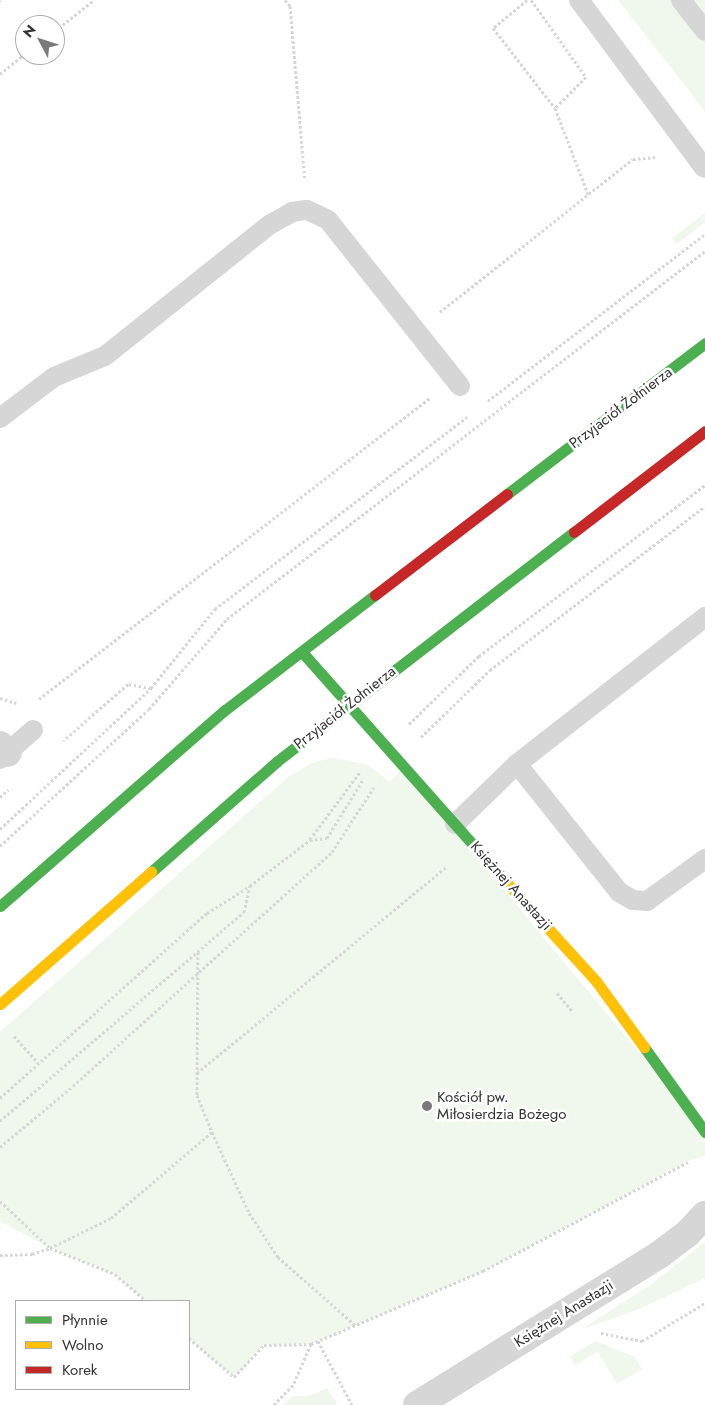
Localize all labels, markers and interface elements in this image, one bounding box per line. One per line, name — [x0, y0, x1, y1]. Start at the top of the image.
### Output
north arrow — [15, 15, 65, 65]
text: N — [18, 20, 41, 42]
street label: Przyjaciół Żołnierza — [566, 363, 676, 453]
street label: Przyjaciół Żołnierza — [290, 663, 400, 753]
street label: Księżnej Anastazji — [466, 838, 556, 934]
place label: Kościół pw. Miłosierdzia Bożego — [437, 1088, 566, 1123]
marker: Kościół pw. Miłosierdzia Bożego — [421, 1100, 433, 1112]
street label: Księżnej Anastazji — [511, 1276, 617, 1352]
legend — [15, 1300, 190, 1390]
text: Płynnie — [62, 1309, 108, 1331]
text: Wolno — [62, 1334, 103, 1356]
text: Korek — [62, 1359, 97, 1381]

